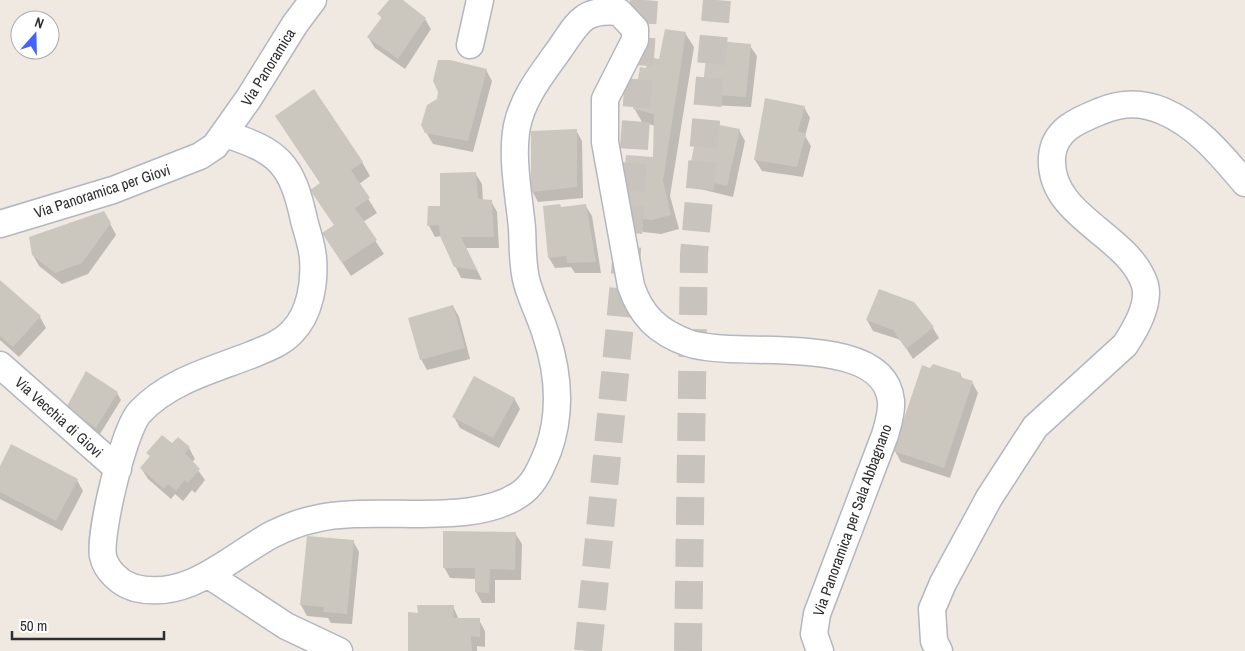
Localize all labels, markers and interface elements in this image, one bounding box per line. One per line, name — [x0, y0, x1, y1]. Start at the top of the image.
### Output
north arrow — [10, 10, 60, 60]
text: N — [32, 13, 46, 33]
street label: Via Panoramica — [236, 24, 300, 110]
street label: Via Panoramica per Giovi — [31, 159, 173, 223]
street label: Via Vecchia di Giovi — [10, 372, 108, 462]
street label: Via Panoramica per Sala Abbagnano — [807, 421, 897, 619]
scale bar — [12, 608, 165, 640]
text: 50 m — [20, 615, 47, 636]

